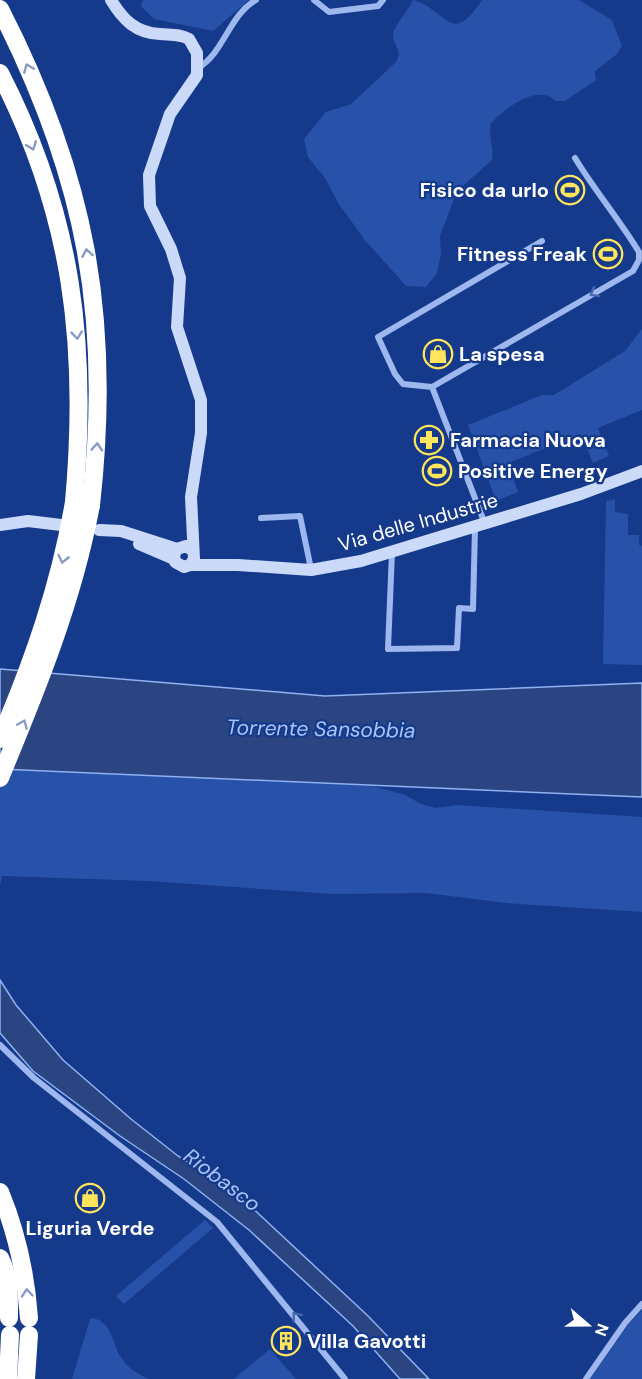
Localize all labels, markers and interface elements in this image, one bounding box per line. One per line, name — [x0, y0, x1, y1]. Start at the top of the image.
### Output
one-way arrow — [23, 63, 35, 74]
one-way arrow — [25, 140, 38, 151]
sports icon: Fisico da urlo — [554, 174, 586, 206]
place label: Fisico da urlo — [420, 177, 549, 203]
sports icon: Fitness Freak — [592, 238, 624, 270]
place label: Fitness Freak — [457, 241, 587, 267]
one-way arrow — [82, 248, 94, 258]
one-way arrow — [590, 286, 600, 297]
one-way arrow — [70, 331, 83, 340]
shop icon: La spesa — [422, 338, 454, 370]
place label: La spesa — [459, 341, 545, 367]
pharmacy icon: Farmacia Nuova — [413, 424, 445, 456]
place label: Farmacia Nuova — [450, 427, 606, 453]
one-way arrow — [90, 443, 103, 452]
sports icon: Positive Energy — [421, 455, 453, 487]
place label: Positive Energy — [458, 458, 608, 484]
street label: Via delle Industrie — [335, 487, 501, 557]
one-way arrow — [58, 554, 71, 564]
water label: Torrente Sansobbia — [226, 713, 416, 745]
one-way arrow — [16, 719, 28, 730]
water label: Riobasco — [178, 1142, 266, 1218]
shop icon: Liguria Verde — [74, 1182, 106, 1214]
place label: Liguria Verde — [25, 1215, 155, 1241]
one-way arrow — [21, 1289, 34, 1298]
north arrow — [558, 1295, 618, 1355]
one-way arrow — [292, 1312, 303, 1323]
text: N — [590, 1321, 613, 1339]
building icon: Villa Gavotti — [270, 1325, 302, 1357]
place label: Villa Gavotti — [307, 1328, 426, 1354]

